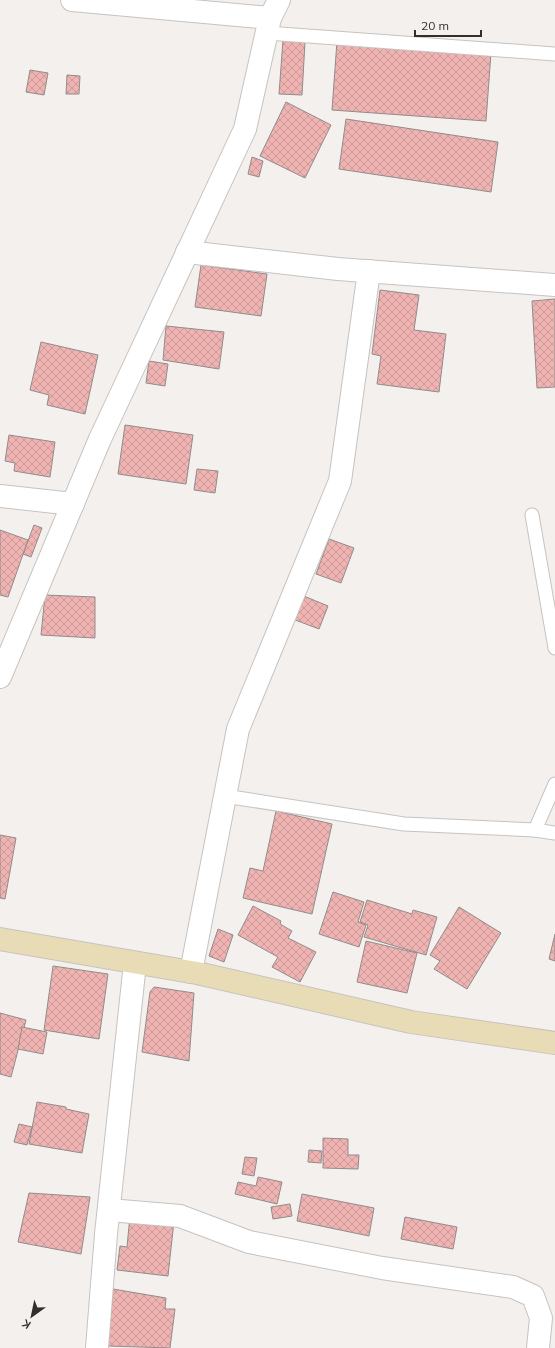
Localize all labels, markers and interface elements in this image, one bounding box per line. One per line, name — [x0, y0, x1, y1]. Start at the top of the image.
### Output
scale bar — [415, 12, 481, 38]
text: 20 m — [421, 18, 449, 33]
north arrow — [12, 1296, 52, 1336]
text: K — [19, 1316, 33, 1332]

